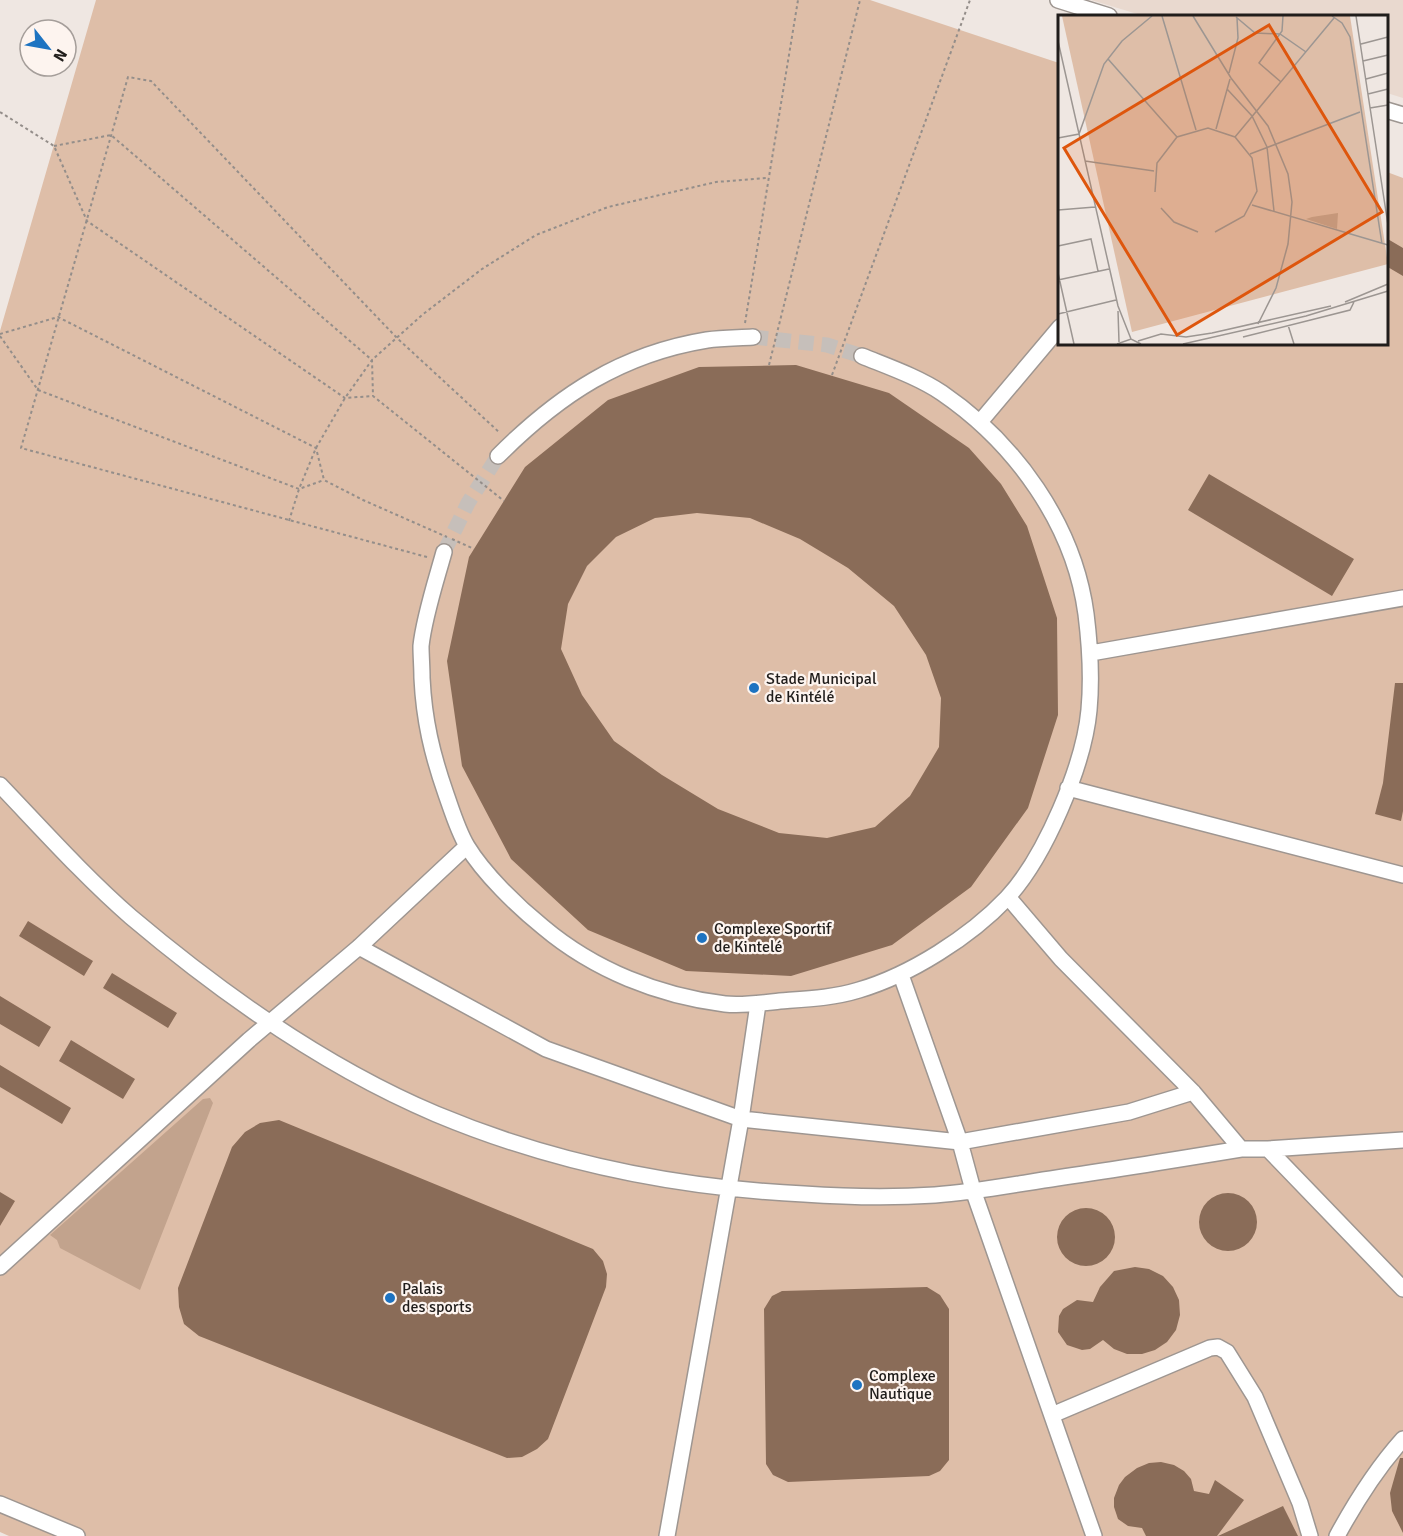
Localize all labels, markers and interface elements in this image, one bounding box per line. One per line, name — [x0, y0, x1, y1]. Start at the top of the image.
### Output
inset map — [1058, 15, 1388, 345]
north arrow — [18, 18, 78, 78]
text: N — [49, 45, 71, 65]
place label: Stade Municipal de Kintélé — [766, 669, 877, 707]
marker: Stade Municipal de Kintélé — [747, 681, 761, 695]
place label: Complexe Sportif de Kintelé — [714, 919, 832, 957]
marker: Complexe Sportif de Kintelé — [695, 931, 709, 945]
place label: Palais des sports — [402, 1279, 472, 1317]
marker: Palais des sports — [383, 1291, 397, 1305]
place label: Complexe Nautique — [869, 1366, 936, 1404]
marker: Complexe Nautique — [850, 1378, 864, 1392]

